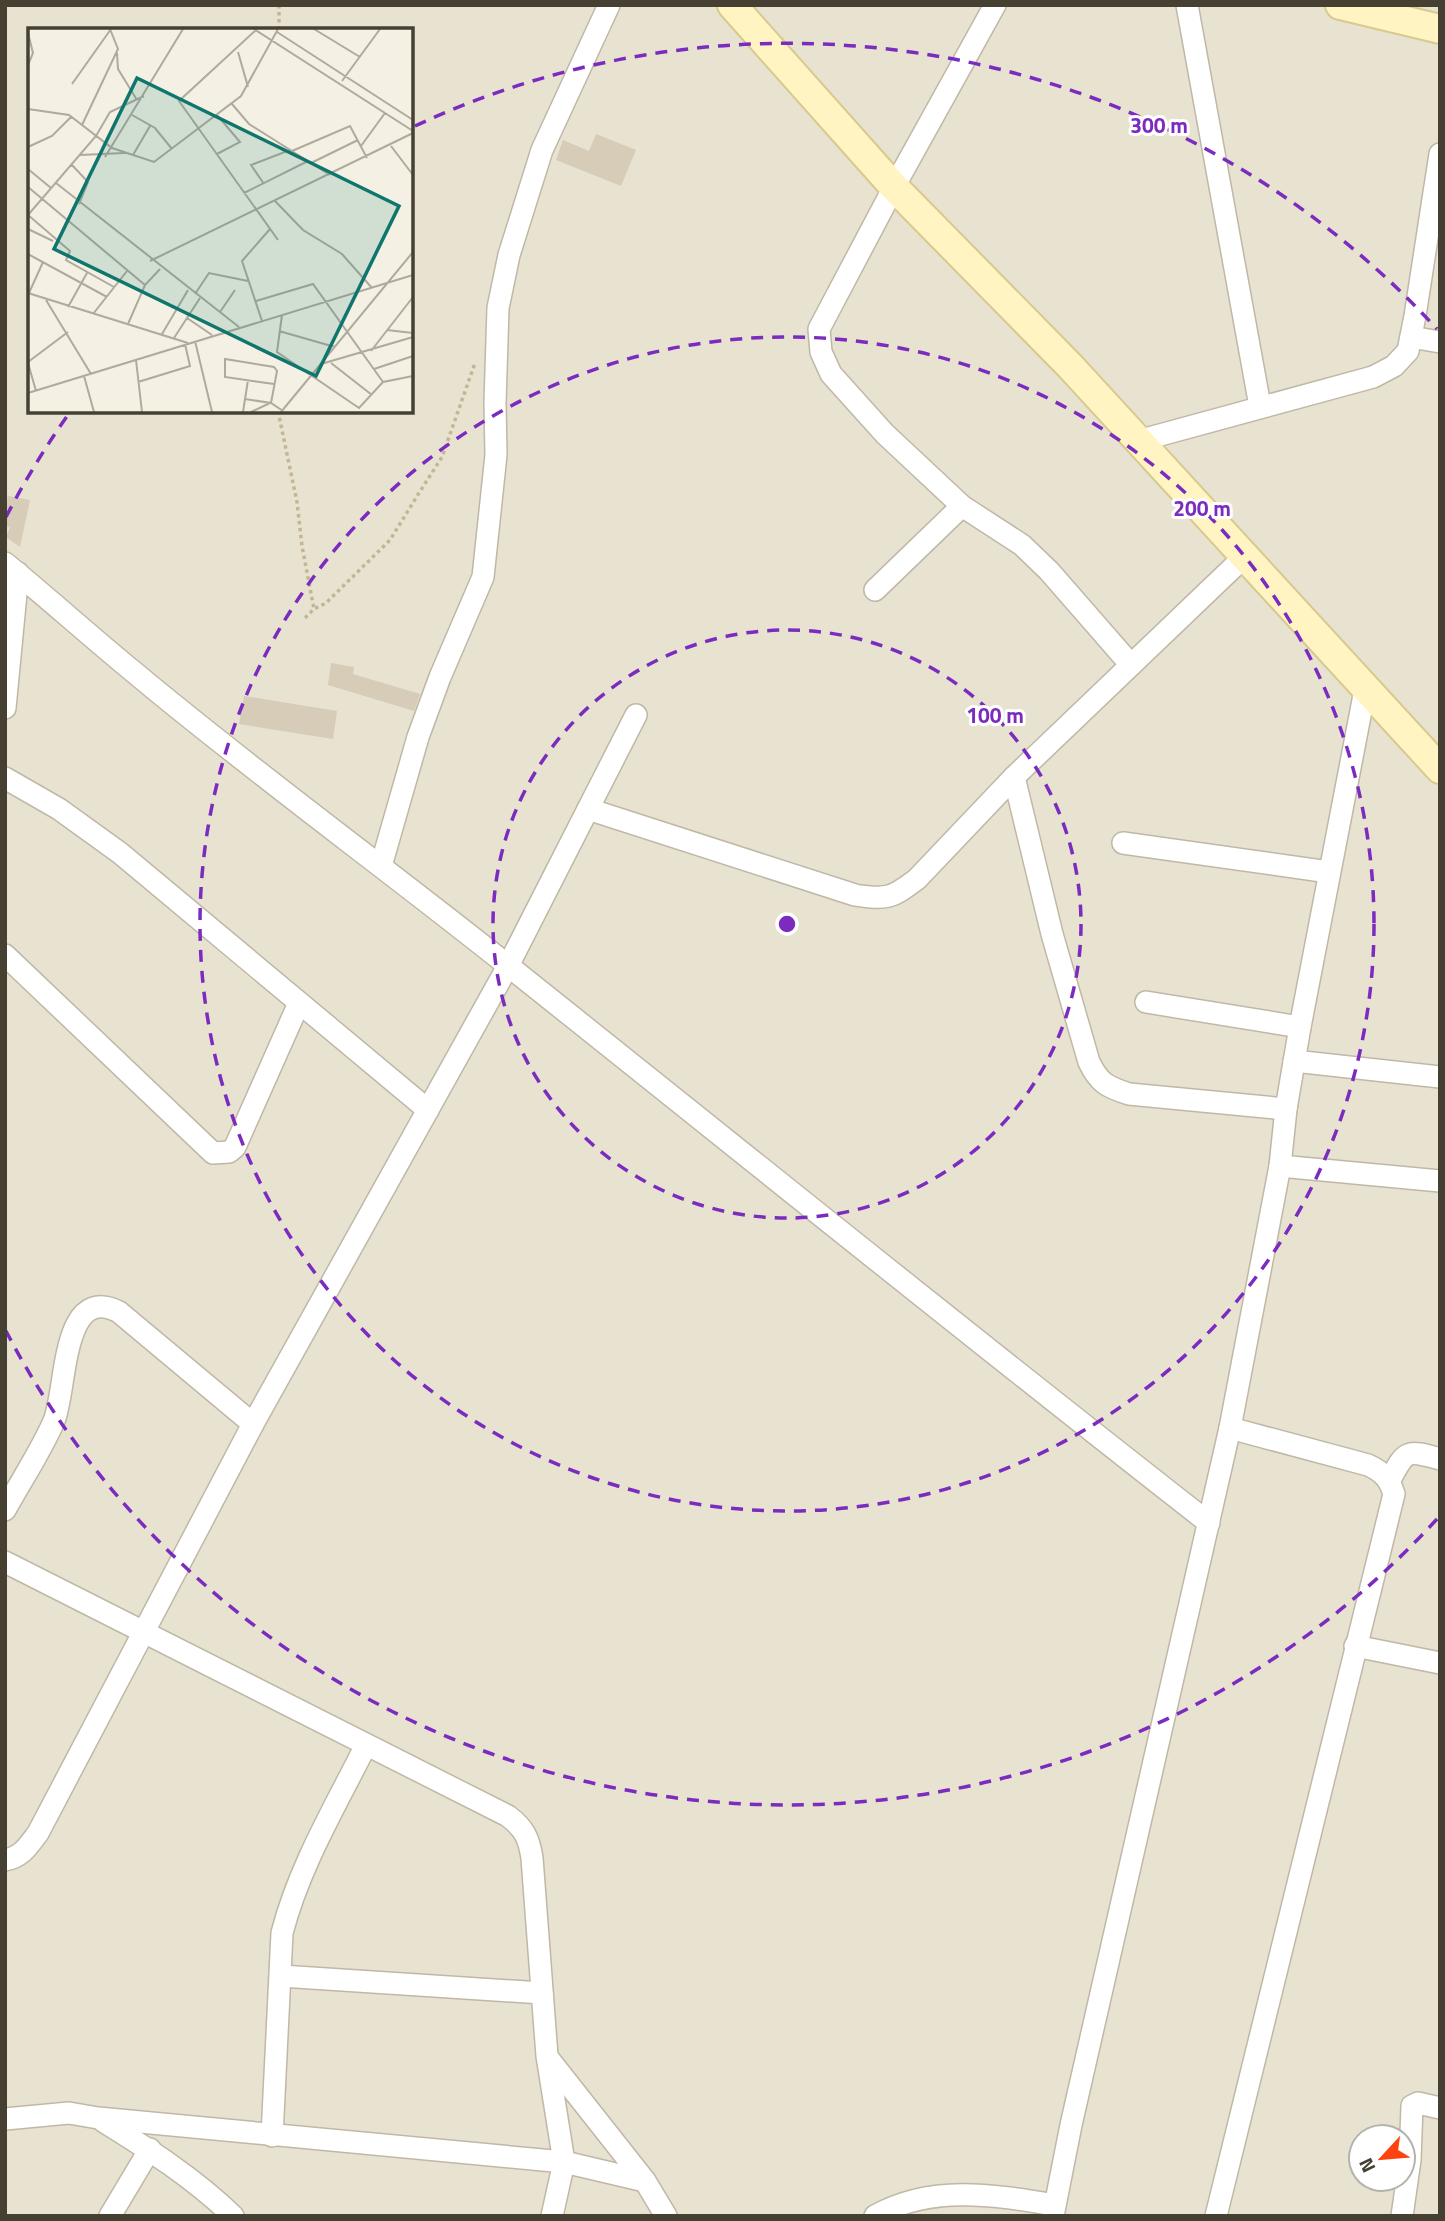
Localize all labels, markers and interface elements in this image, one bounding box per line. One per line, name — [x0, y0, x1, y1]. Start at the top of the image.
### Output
inset map — [28, 28, 413, 413]
text: 300 m — [1130, 109, 1188, 141]
text: 200 m — [1173, 492, 1231, 524]
text: 100 m — [966, 699, 1024, 731]
centre of rings — [775, 912, 799, 936]
north arrow — [1347, 2123, 1417, 2193]
text: N — [1350, 2153, 1382, 2178]

